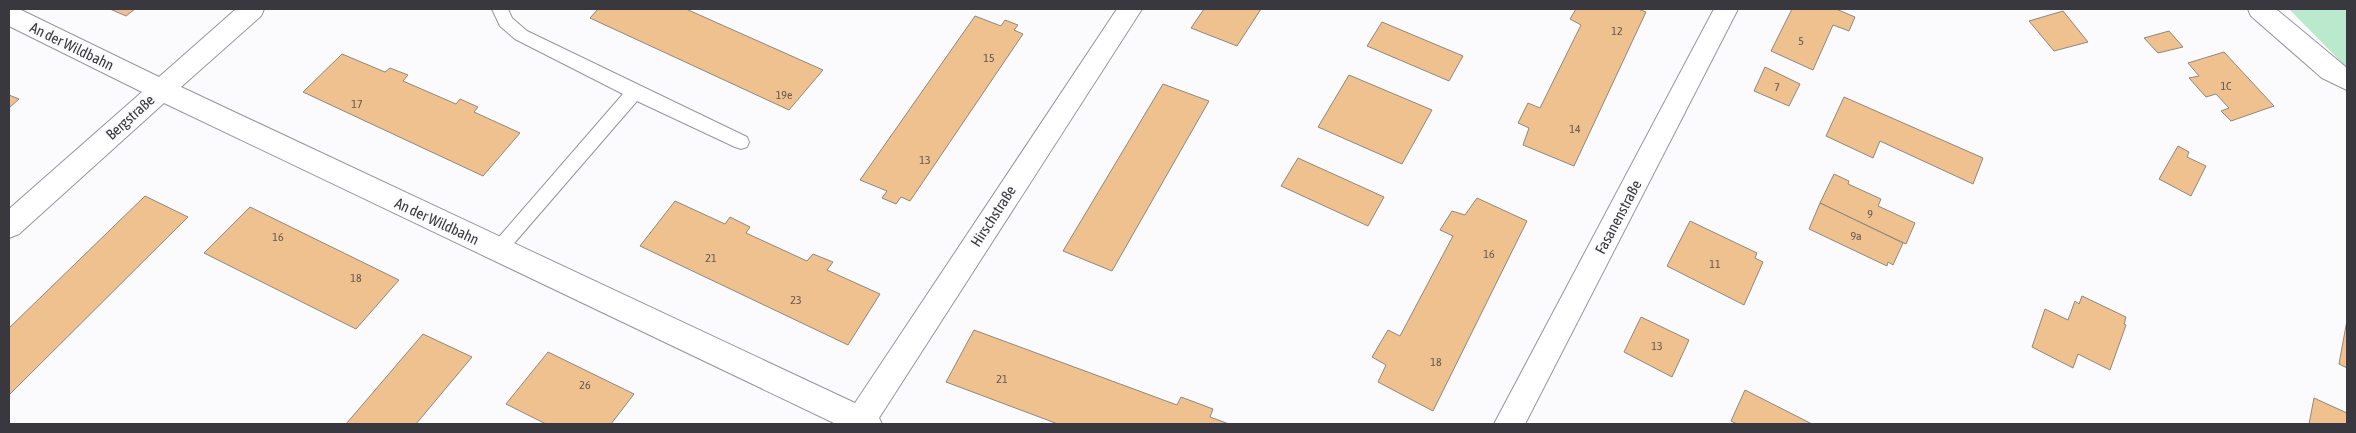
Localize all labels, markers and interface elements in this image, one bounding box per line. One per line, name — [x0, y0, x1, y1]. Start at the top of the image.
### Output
street label: An der Wildbahn — [27, 18, 117, 74]
house number: 12 — [1611, 24, 1623, 38]
house number: 5 — [1798, 34, 1804, 48]
house number: 15 — [983, 51, 995, 65]
house number: 1C — [2220, 79, 2232, 93]
house number: 7 — [1774, 80, 1780, 94]
house number: 19e — [776, 88, 792, 102]
street label: Bergstraße — [102, 91, 158, 143]
house number: 17 — [351, 97, 363, 111]
house number: 14 — [1569, 122, 1581, 136]
house number: 13 — [919, 153, 931, 167]
street label: Fasanenstraße — [1591, 177, 1645, 257]
street label: Hirschstraße — [967, 182, 1019, 250]
street label: An der Wildbahn — [392, 194, 482, 248]
house number: 9 — [1867, 207, 1873, 221]
house number: 9a — [1850, 229, 1862, 243]
house number: 16 — [272, 230, 284, 244]
house number: 16 — [1483, 247, 1495, 261]
house number: 21 — [705, 251, 717, 265]
house number: 11 — [1709, 257, 1721, 271]
house number: 18 — [350, 271, 362, 285]
house number: 23 — [790, 293, 802, 307]
house number: 13 — [1651, 339, 1663, 353]
house number: 18 — [1430, 355, 1442, 369]
house number: 21 — [996, 372, 1008, 386]
house number: 26 — [579, 378, 591, 392]

